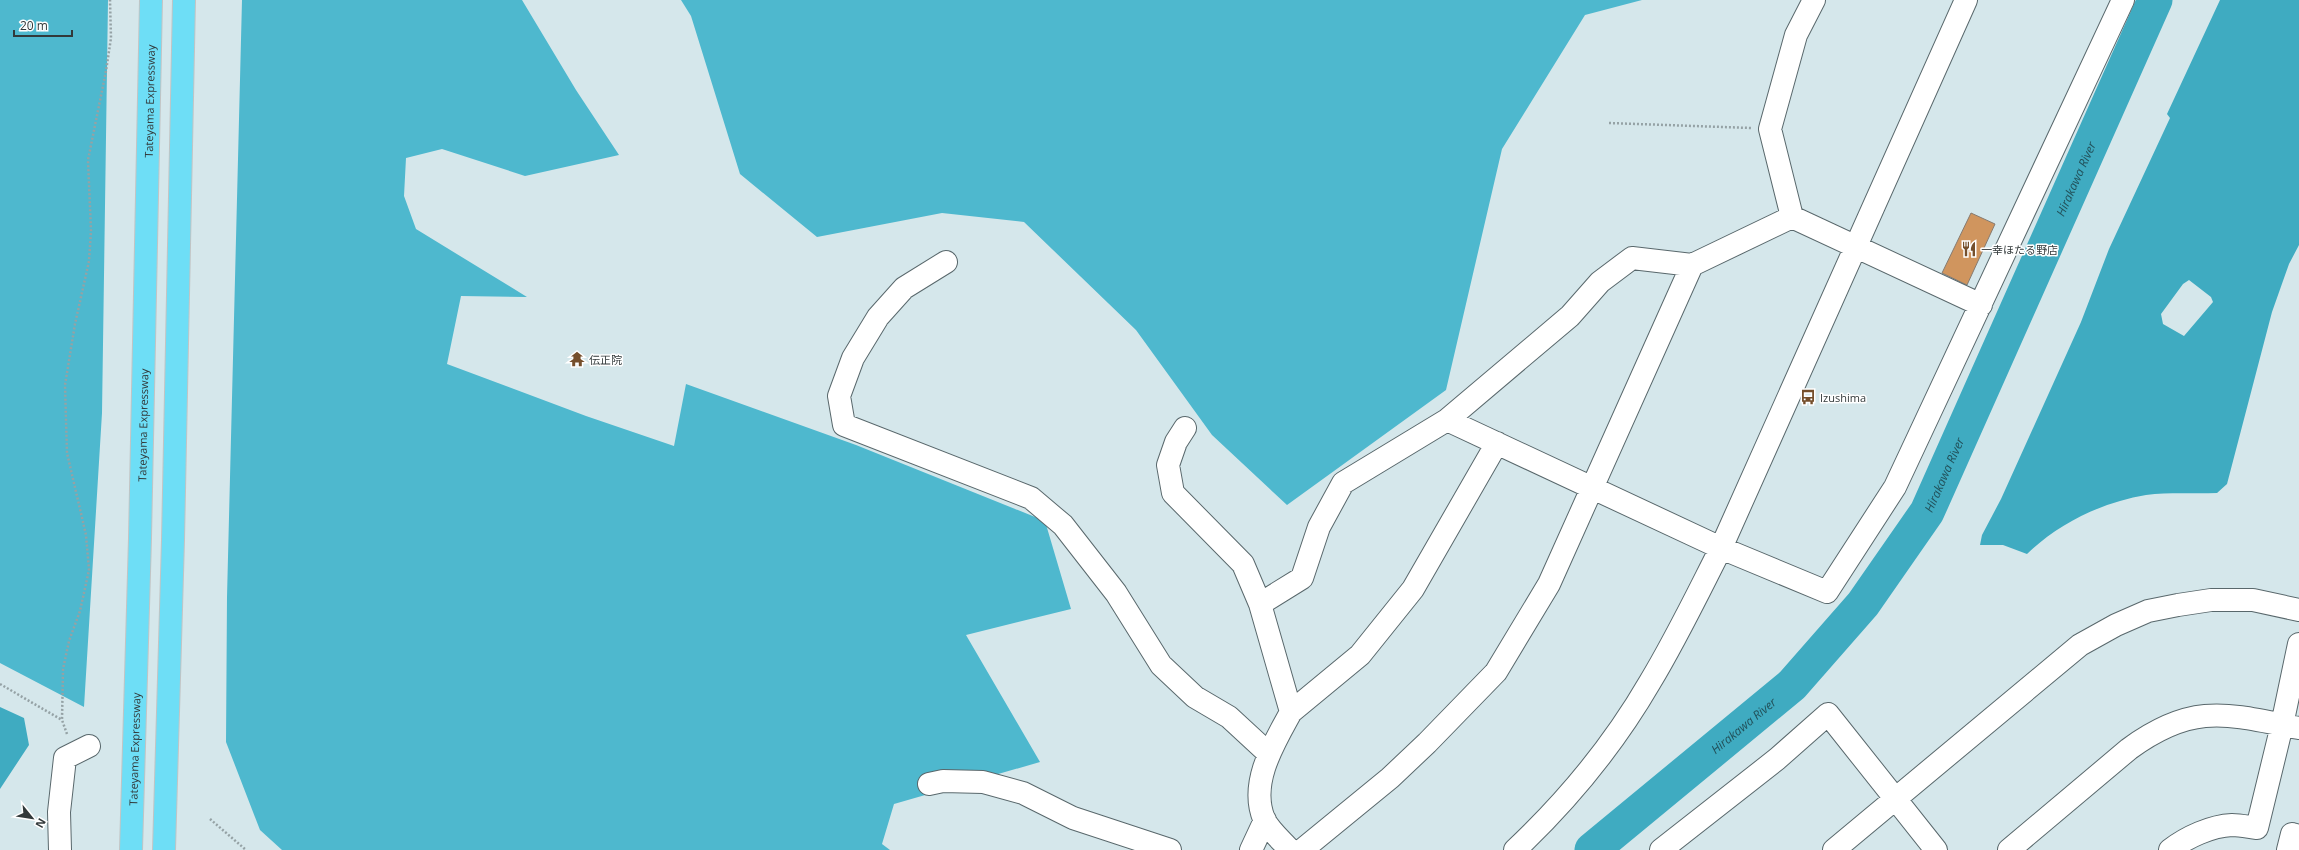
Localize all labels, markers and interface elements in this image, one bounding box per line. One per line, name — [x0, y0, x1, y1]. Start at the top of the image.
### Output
scale bar — [14, 12, 72, 38]
text: 20 m — [20, 17, 48, 34]
street label: Tateyama Expressway — [140, 44, 158, 158]
water label: Hirakawa River — [2051, 137, 2100, 219]
restaurant icon: 一幸ほたる野店 — [1960, 240, 1978, 258]
place label: 一幸ほたる野店 — [1981, 242, 2058, 257]
temple icon: 伝正院 — [568, 350, 586, 368]
place label: 伝正院 — [589, 352, 622, 367]
street label: Tateyama Expressway — [134, 368, 151, 482]
bus stop icon: Izushima — [1799, 388, 1817, 406]
place label: Izushima — [1820, 390, 1866, 405]
water label: Hirakawa River — [1920, 433, 1968, 515]
street label: Tateyama Expressway — [125, 692, 143, 806]
water label: Hirakawa River — [1707, 692, 1780, 757]
north arrow — [12, 798, 52, 838]
text: N — [32, 816, 50, 831]

